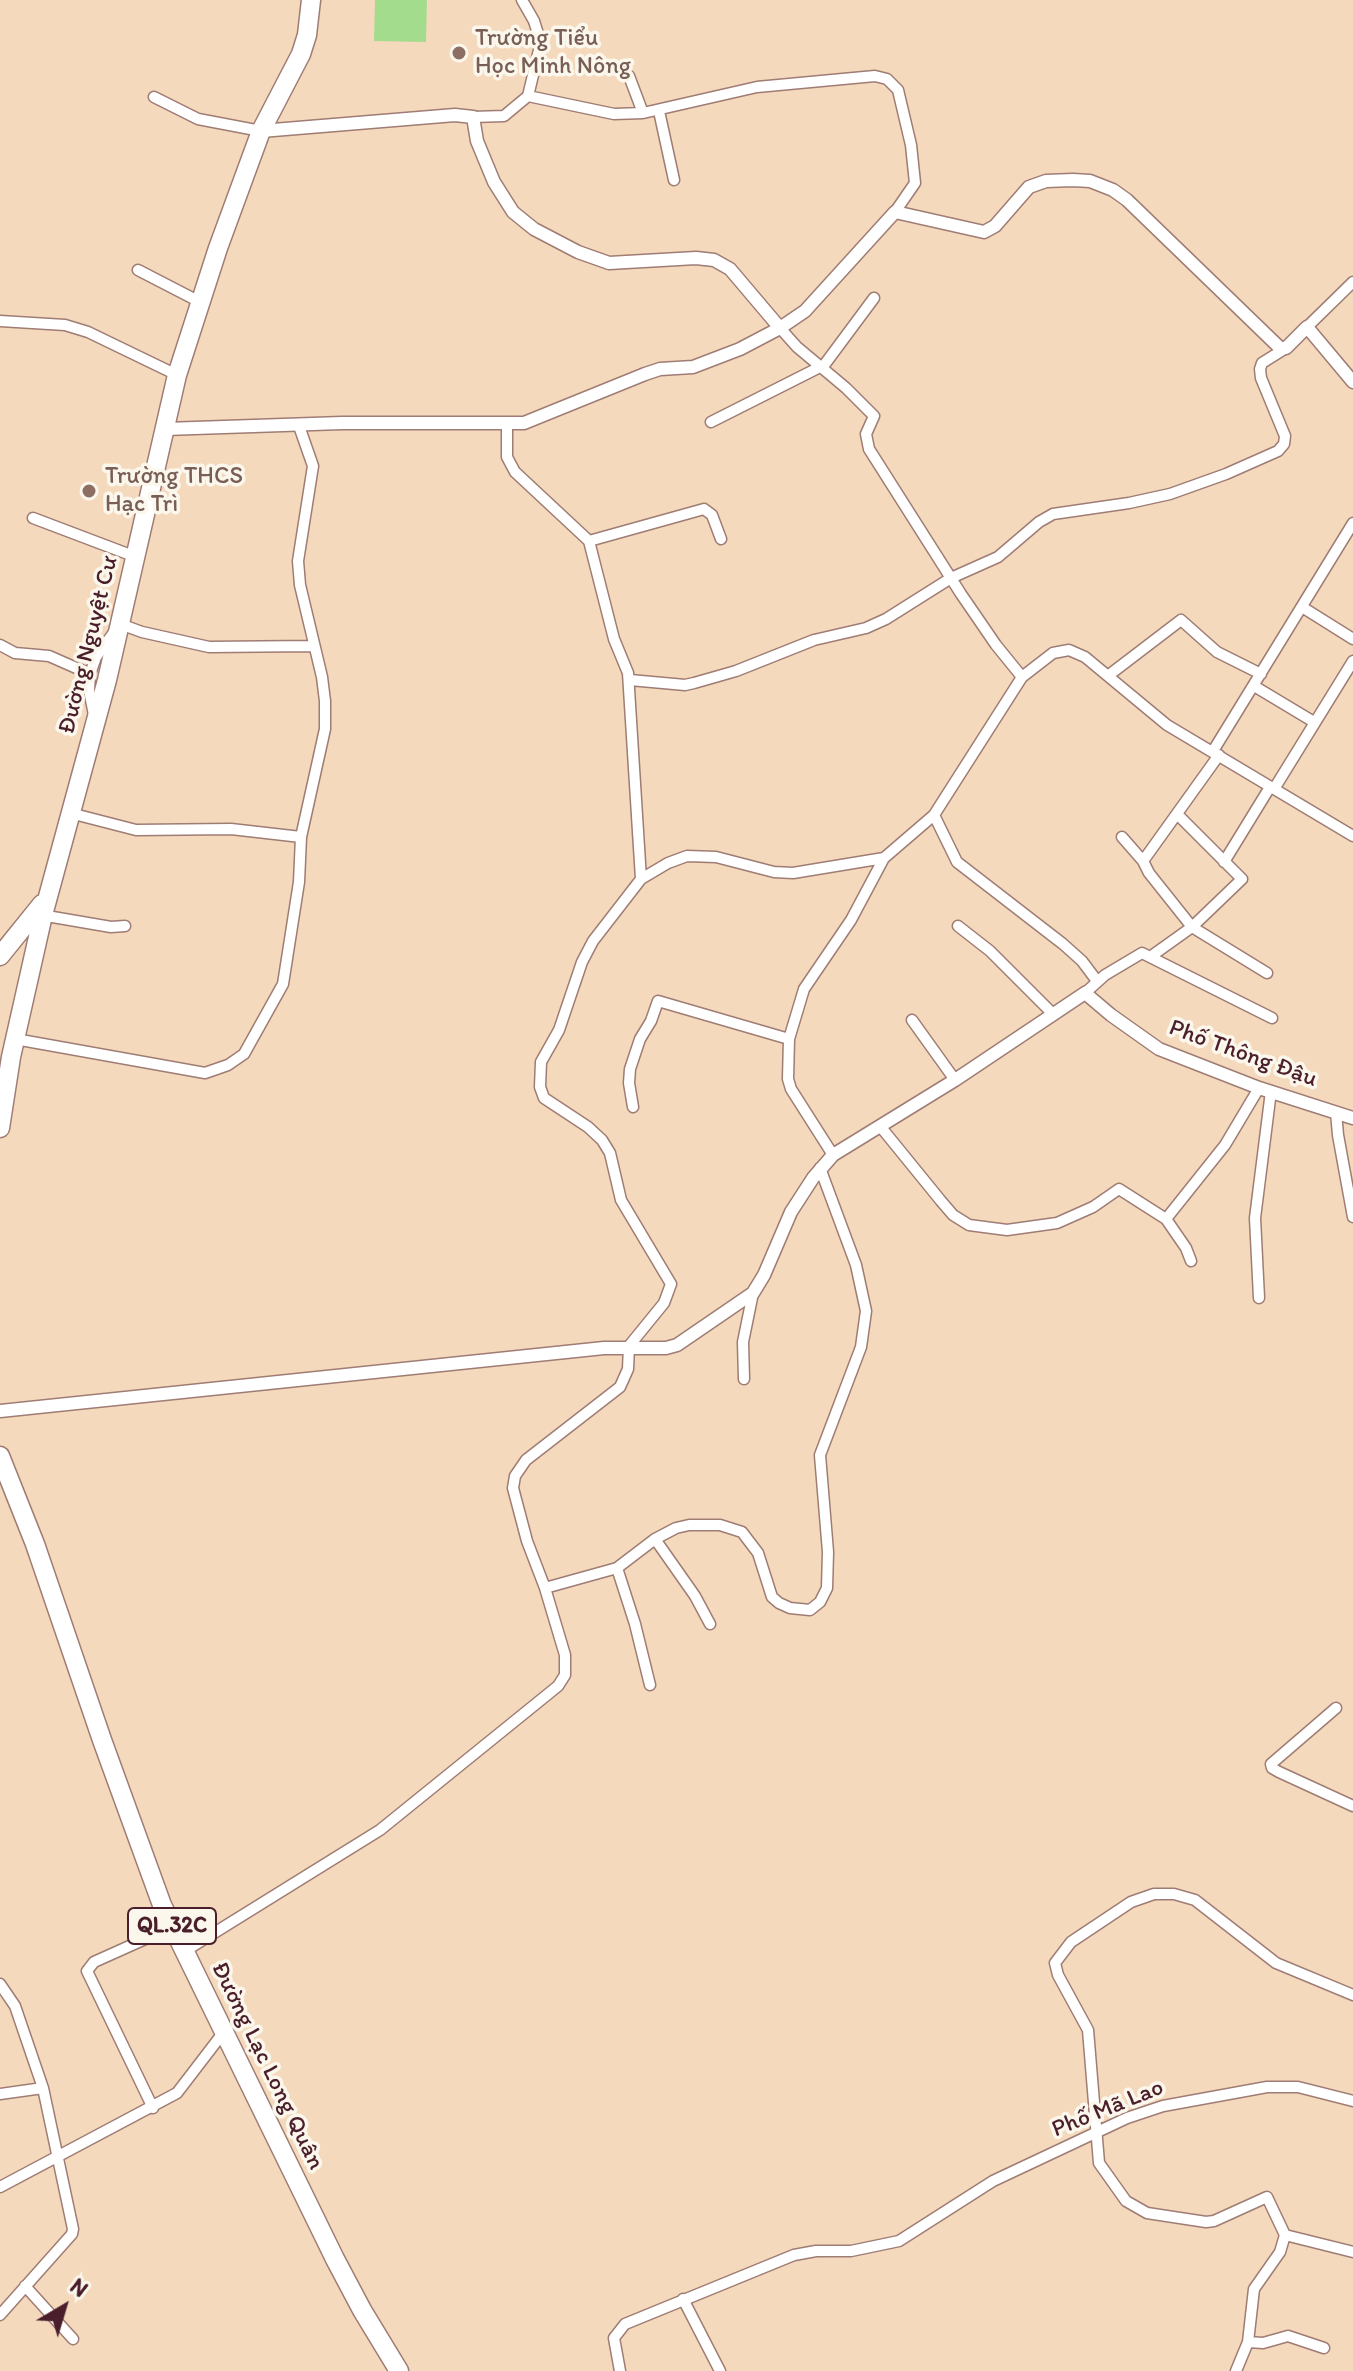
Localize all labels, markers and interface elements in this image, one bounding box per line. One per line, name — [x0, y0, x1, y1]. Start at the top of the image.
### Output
place label: Trường Tiểu Học Minh Nông — [475, 25, 631, 81]
marker: Trường Tiểu Học Minh Nông — [450, 44, 468, 62]
place label: Trường THCS Hạc Trì — [105, 463, 243, 519]
marker: Trường THCS Hạc Trì — [80, 482, 98, 500]
street label: Đường Nguyệt Cư — [53, 553, 125, 737]
street label: Phố Thông Đậu — [1165, 1014, 1321, 1094]
road number: QL.32C — [128, 1908, 216, 1944]
street label: Đường Lạc Long Quân — [204, 1957, 330, 2175]
street label: Phố Mã Lao — [1048, 2074, 1168, 2144]
north arrow — [24, 2267, 104, 2347]
text: N — [65, 2272, 93, 2303]

